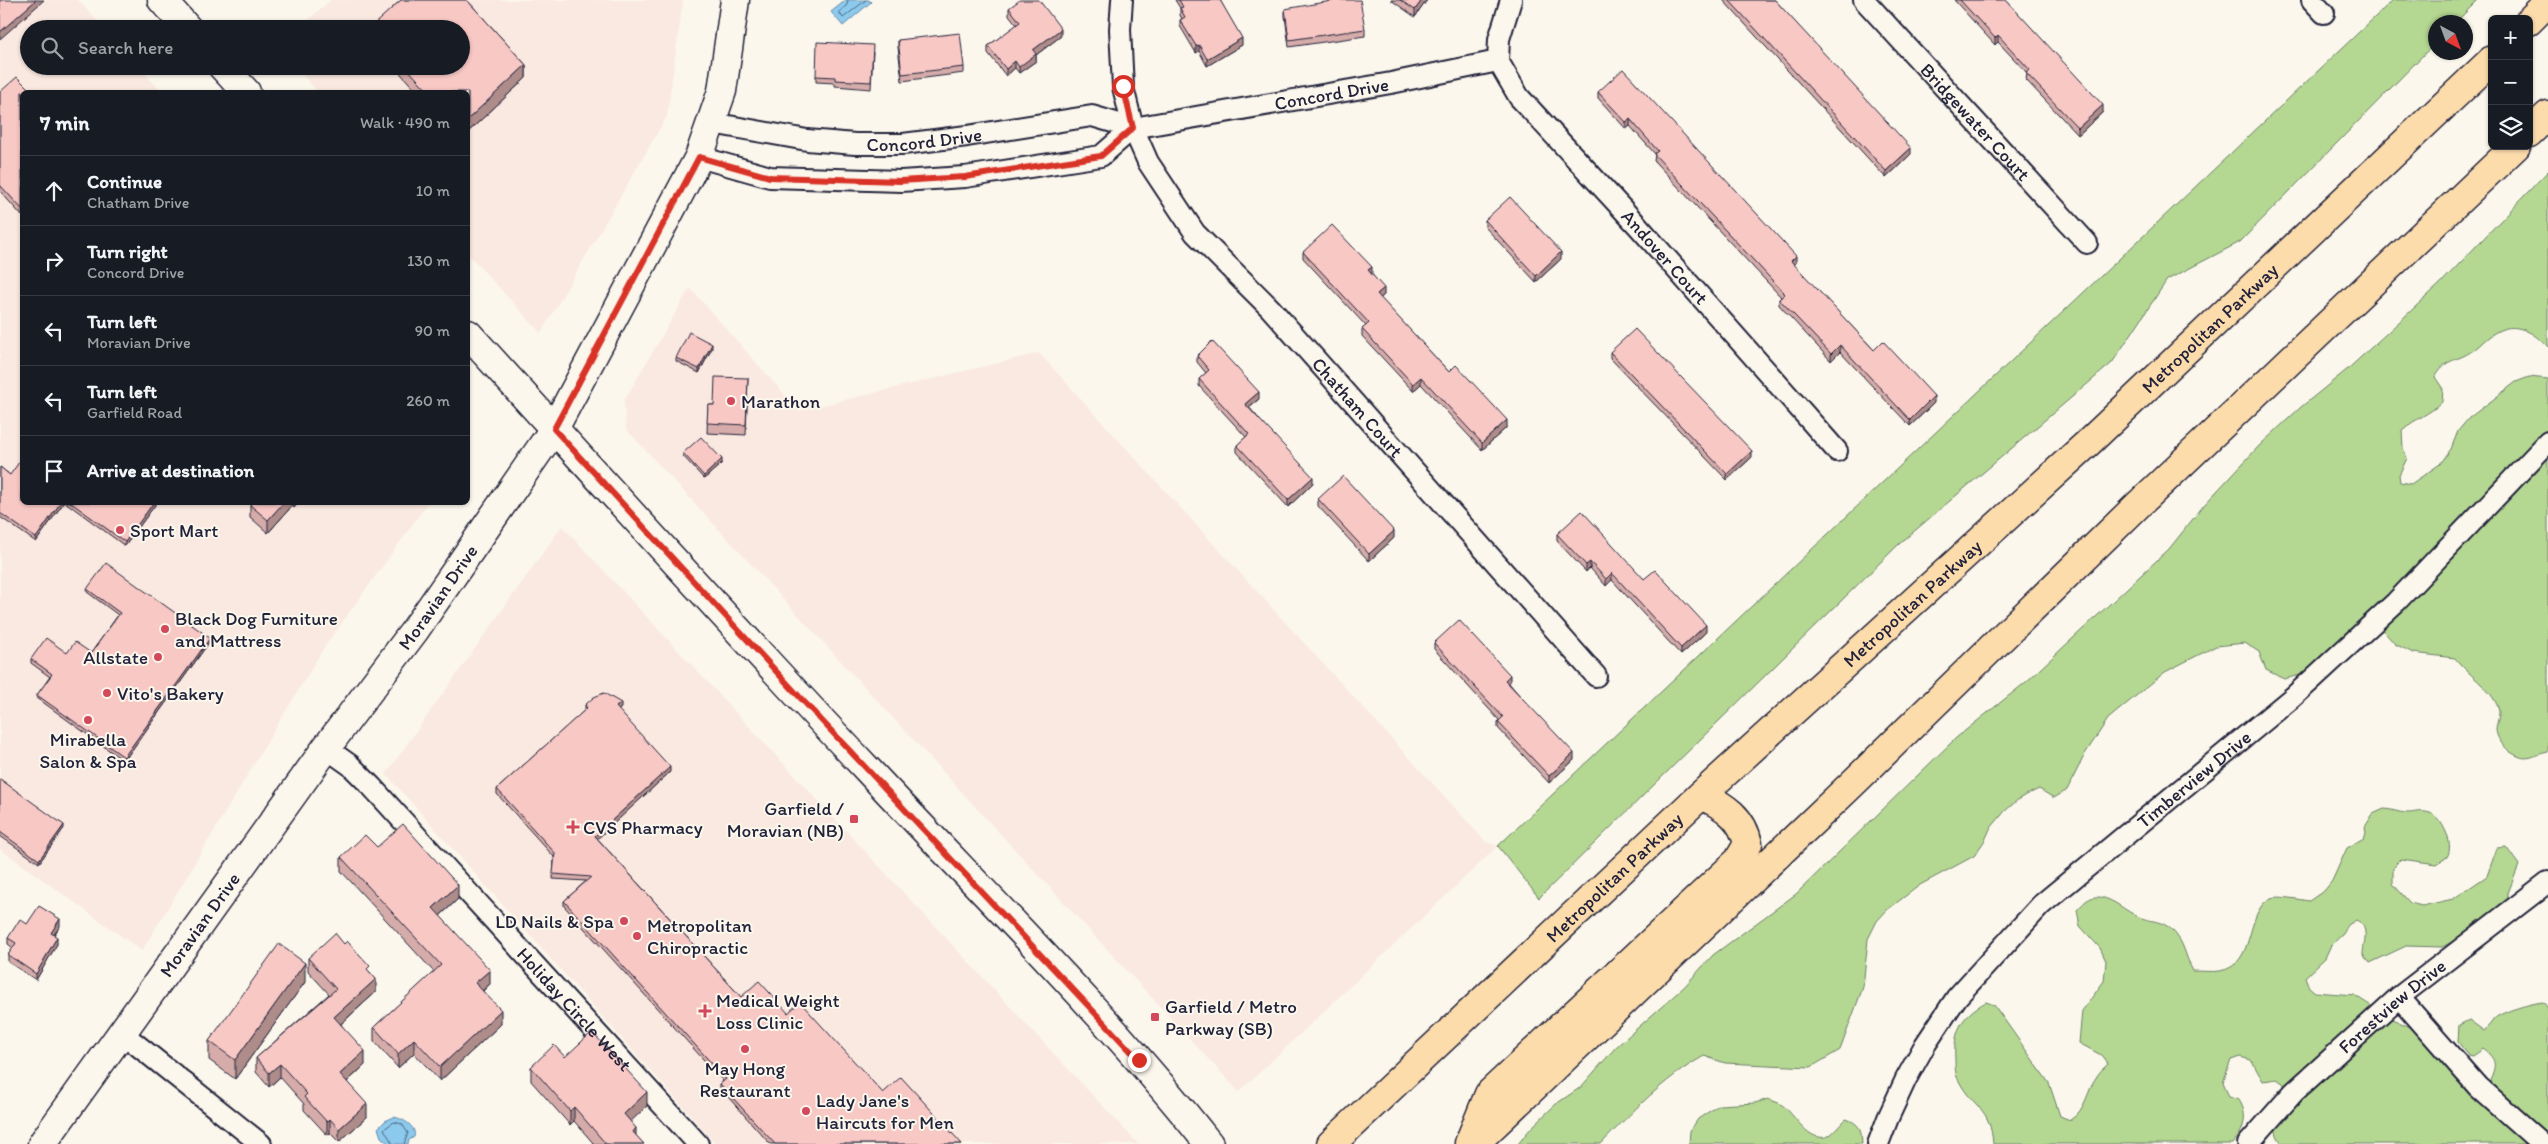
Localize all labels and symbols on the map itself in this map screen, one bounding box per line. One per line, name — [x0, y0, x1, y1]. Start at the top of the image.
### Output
north arrow — [2428, 15, 2473, 60]
street label: Bridgewater Court — [1916, 58, 2035, 185]
street label: Concord Drive — [1272, 72, 1391, 115]
route start — [1112, 75, 1135, 98]
street label: Concord Drive — [866, 122, 983, 156]
street label: Andover Court — [1617, 204, 1713, 309]
street label: Metropolitan Parkway — [2136, 258, 2282, 398]
street label: Chatham Court — [1307, 352, 1408, 462]
place label: Marathon — [741, 390, 821, 413]
marker: Marathon — [725, 395, 737, 407]
place label: Sport Mart — [130, 519, 218, 542]
marker: Sport Mart — [114, 524, 126, 536]
street label: Metropolitan Parkway — [1838, 534, 1986, 672]
street label: Moravian Drive — [393, 540, 482, 654]
place label: Black Dog Furniture and Mattress — [175, 607, 338, 652]
marker: Black Dog Furniture and Mattress — [159, 623, 171, 635]
place label: Allstate — [83, 646, 148, 669]
marker: Allstate — [152, 651, 164, 663]
place label: Vito's Bakery — [117, 682, 224, 705]
marker: Vito's Bakery — [101, 687, 113, 699]
marker: Mirabella Salon & Spa — [82, 714, 94, 726]
street label: Timberview Drive — [2132, 725, 2255, 833]
place label: Mirabella Salon & Spa — [39, 728, 137, 773]
place label: Garfield / Moravian (NB) — [727, 797, 844, 842]
street label: Metropolitan Parkway — [1541, 807, 1687, 947]
marker: Garfield / Moravian (NB) — [848, 813, 860, 825]
place label: CVS Pharmacy — [583, 816, 703, 839]
marker: CVS Pharmacy — [567, 821, 579, 833]
street label: Moravian Drive — [154, 868, 245, 981]
place label: LD Nails & Spa — [495, 910, 614, 933]
place label: Metropolitan Chiropractic — [647, 914, 752, 959]
marker: LD Nails & Spa — [618, 915, 630, 927]
marker: Metropolitan Chiropractic — [631, 930, 643, 942]
street label: Holiday Circle West — [512, 942, 637, 1076]
street label: Forestview Drive — [2333, 954, 2450, 1058]
place label: Medical Weight Loss Clinic — [716, 989, 840, 1034]
place label: Garfield / Metro Parkway (SB) — [1165, 995, 1297, 1040]
marker: Medical Weight Loss Clinic — [698, 1004, 712, 1018]
marker: Garfield / Metro Parkway (SB) — [1149, 1011, 1161, 1023]
marker: May Hong Restaurant — [739, 1043, 751, 1055]
route end — [1128, 1049, 1151, 1072]
place label: May Hong Restaurant — [699, 1057, 791, 1102]
place label: Lady Jane's Haircuts for Men — [816, 1089, 954, 1134]
marker: Lady Jane's Haircuts for Men — [800, 1105, 812, 1117]

